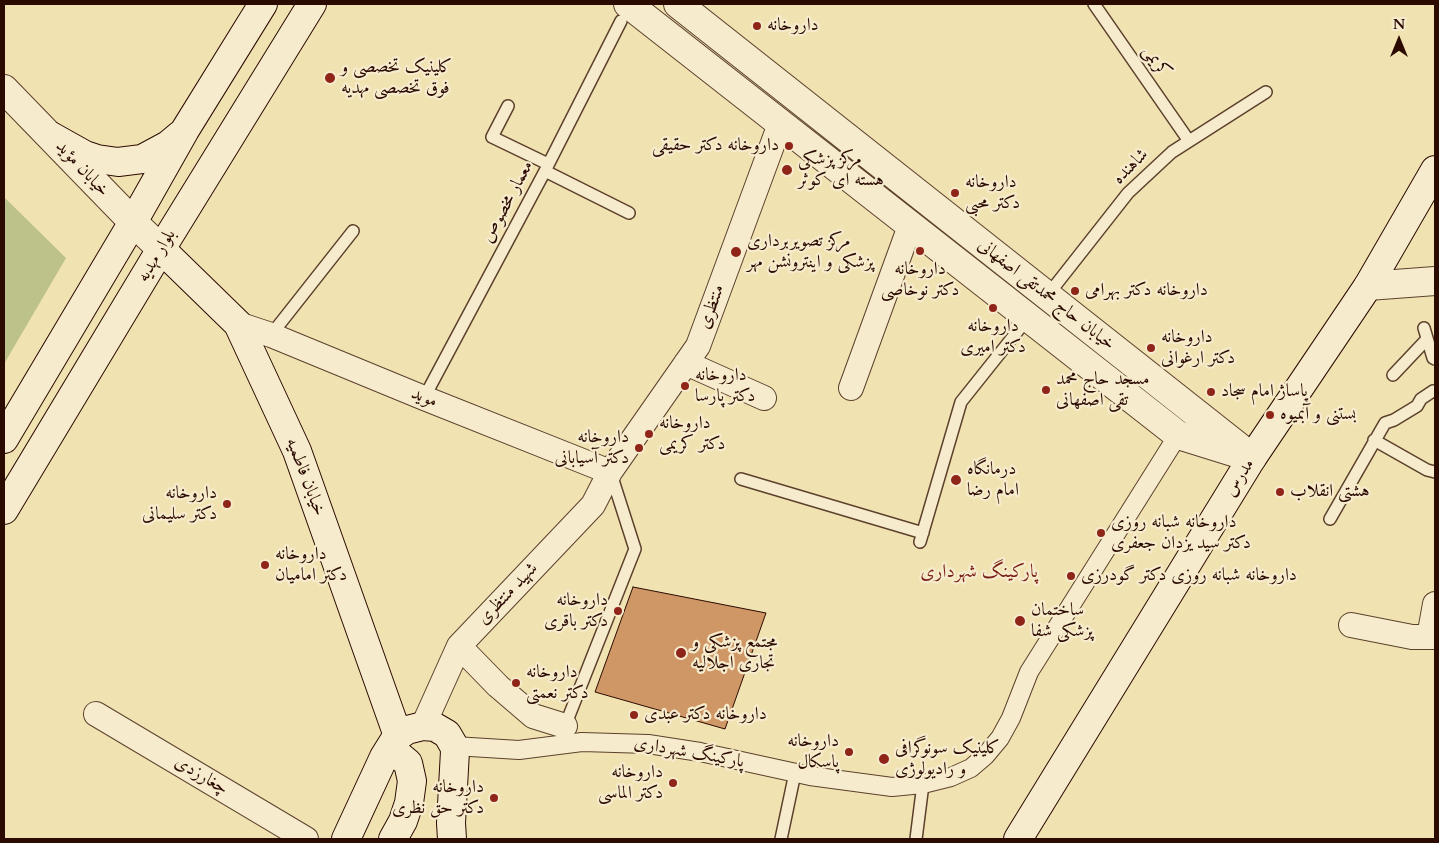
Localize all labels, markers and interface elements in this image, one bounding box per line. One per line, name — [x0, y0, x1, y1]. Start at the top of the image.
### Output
place label: داروخانه — [767, 15, 819, 37]
north arrow — [1374, 15, 1424, 65]
text: N — [1393, 15, 1405, 34]
marker: داروخانه — [751, 20, 763, 32]
street label: کریمی — [1137, 41, 1175, 83]
place label: کلینیک تخصصی و فوق تخصصی مهدیه — [341, 57, 452, 100]
marker: کلینیک تخصصی و فوق تخصصی مهدیه — [323, 71, 337, 85]
place label: داروخانه دکتر حقیقی — [652, 135, 779, 157]
street label: خیابان مؤید — [50, 136, 114, 202]
marker: داروخانه دکتر حقیقی — [783, 140, 795, 152]
street label: شاهنده — [1109, 145, 1153, 189]
place label: مرکز پزشکی هسته ای کوثر — [798, 149, 884, 192]
street label: معمار مخصوص — [477, 157, 539, 247]
marker: مرکز پزشکی هسته ای کوثر — [780, 163, 794, 177]
place label: داروخانه دکتر محبی — [965, 172, 1020, 214]
marker: داروخانه دکتر محبی — [949, 187, 961, 199]
street label: بلوار مهدیه — [133, 226, 181, 286]
place label: مرکز تصویربرداری پزشکی و اینترونشن مهر — [747, 231, 874, 274]
street label: خیابان حاج محمدتقی اصفهانی — [973, 235, 1119, 355]
marker: مرکز تصویربرداری پزشکی و اینترونشن مهر — [729, 245, 743, 259]
marker: داروخانه دکتر نوخاصی — [914, 245, 926, 257]
place label: داروخانه دکتر نوخاصی — [881, 259, 959, 302]
place label: داروخانه دکتر بهرامی — [1085, 280, 1208, 302]
street label: منتظری — [694, 282, 730, 332]
marker: داروخانه دکتر بهرامی — [1069, 285, 1081, 297]
marker: داروخانه دکتر امیری — [987, 302, 999, 314]
place label: داروخانه دکتر امیری — [960, 316, 1026, 358]
place label: داروخانه دکتر ارغوانی — [1161, 327, 1235, 369]
marker: داروخانه دکتر ارغوانی — [1145, 342, 1157, 354]
place label: داروخانه دکتر پارسا — [695, 365, 755, 408]
place label: مسجد حاج محمد تقی اصفهانی — [1056, 369, 1150, 412]
marker: داروخانه دکتر پارسا — [679, 380, 691, 392]
place label: پاساژ امام سجاد — [1221, 381, 1308, 403]
street label: موید — [408, 383, 440, 413]
marker: مسجد حاج محمد تقی اصفهانی — [1040, 384, 1052, 396]
marker: پاساژ امام سجاد — [1205, 386, 1217, 398]
place label: بستنی و آبمیوه — [1280, 404, 1356, 426]
marker: بستنی و آبمیوه — [1264, 409, 1276, 421]
place label: داروخانه دکتر کریمی — [659, 413, 725, 456]
place label: داروخانه دکتر آسیابانی — [554, 427, 629, 469]
marker: داروخانه دکتر کریمی — [643, 428, 655, 440]
street label: خیابان فاطمیه — [280, 435, 330, 519]
marker: داروخانه دکتر آسیابانی — [633, 442, 645, 454]
street label: مدرس — [1220, 455, 1260, 501]
place label: درمانگاه امام رضا — [967, 459, 1019, 502]
marker: درمانگاه امام رضا — [949, 473, 963, 487]
place label: هشتی انقلاب — [1290, 481, 1370, 503]
place label: داروخانه دکتر سلیمانی — [142, 483, 217, 526]
marker: هشتی انقلاب — [1274, 486, 1286, 498]
marker: داروخانه دکتر سلیمانی — [221, 498, 233, 510]
place label: داروخانه شبانه روزی دکتر سید یزدان جعفری — [1111, 512, 1251, 554]
marker: داروخانه شبانه روزی دکتر سید یزدان جعفری — [1095, 527, 1107, 539]
place label: داروخانه دکتر امامیان — [275, 544, 347, 586]
marker: داروخانه دکتر امامیان — [259, 559, 271, 571]
street label: شهید منتظری — [473, 559, 543, 629]
district label: پارکینگ شهرداری — [920, 562, 1038, 584]
place label: داروخانه شبانه روزی دکتر گودرزی — [1081, 565, 1297, 587]
marker: داروخانه شبانه روزی دکتر گودرزی — [1065, 570, 1077, 582]
place label: داروخانه دکتر باقری — [544, 590, 608, 632]
place label: ساختمان پزشکی شفا — [1031, 600, 1093, 642]
marker: داروخانه دکتر باقری — [612, 605, 624, 617]
marker: ساختمان پزشکی شفا — [1013, 614, 1027, 628]
place label: مجتمع پزشکی و تجاری اجلالیه — [692, 632, 777, 674]
marker: مجتمع پزشکی و تجاری اجلالیه — [674, 646, 688, 660]
place label: داروخانه دکتر نعمتی — [526, 662, 589, 704]
marker: داروخانه دکتر نعمتی — [510, 677, 522, 689]
place label: داروخانه دکتر عبدی — [644, 704, 767, 726]
marker: داروخانه دکتر عبدی — [628, 709, 640, 721]
place label: داروخانه پاسکال — [787, 731, 839, 774]
street label: پارکینگ شهرداری — [632, 733, 746, 773]
place label: کلینیک سونوگرافی و رادیولوژی — [895, 738, 1000, 781]
marker: داروخانه پاسکال — [843, 746, 855, 758]
street label: چغارزدی — [170, 752, 232, 800]
marker: کلینیک سونوگرافی و رادیولوژی — [877, 752, 891, 766]
place label: داروخانه دکتر الماسی — [598, 762, 663, 804]
place label: داروخانه دکتر حق نظری — [392, 777, 484, 820]
marker: داروخانه دکتر الماسی — [667, 777, 679, 789]
marker: داروخانه دکتر حق نظری — [488, 792, 500, 804]

